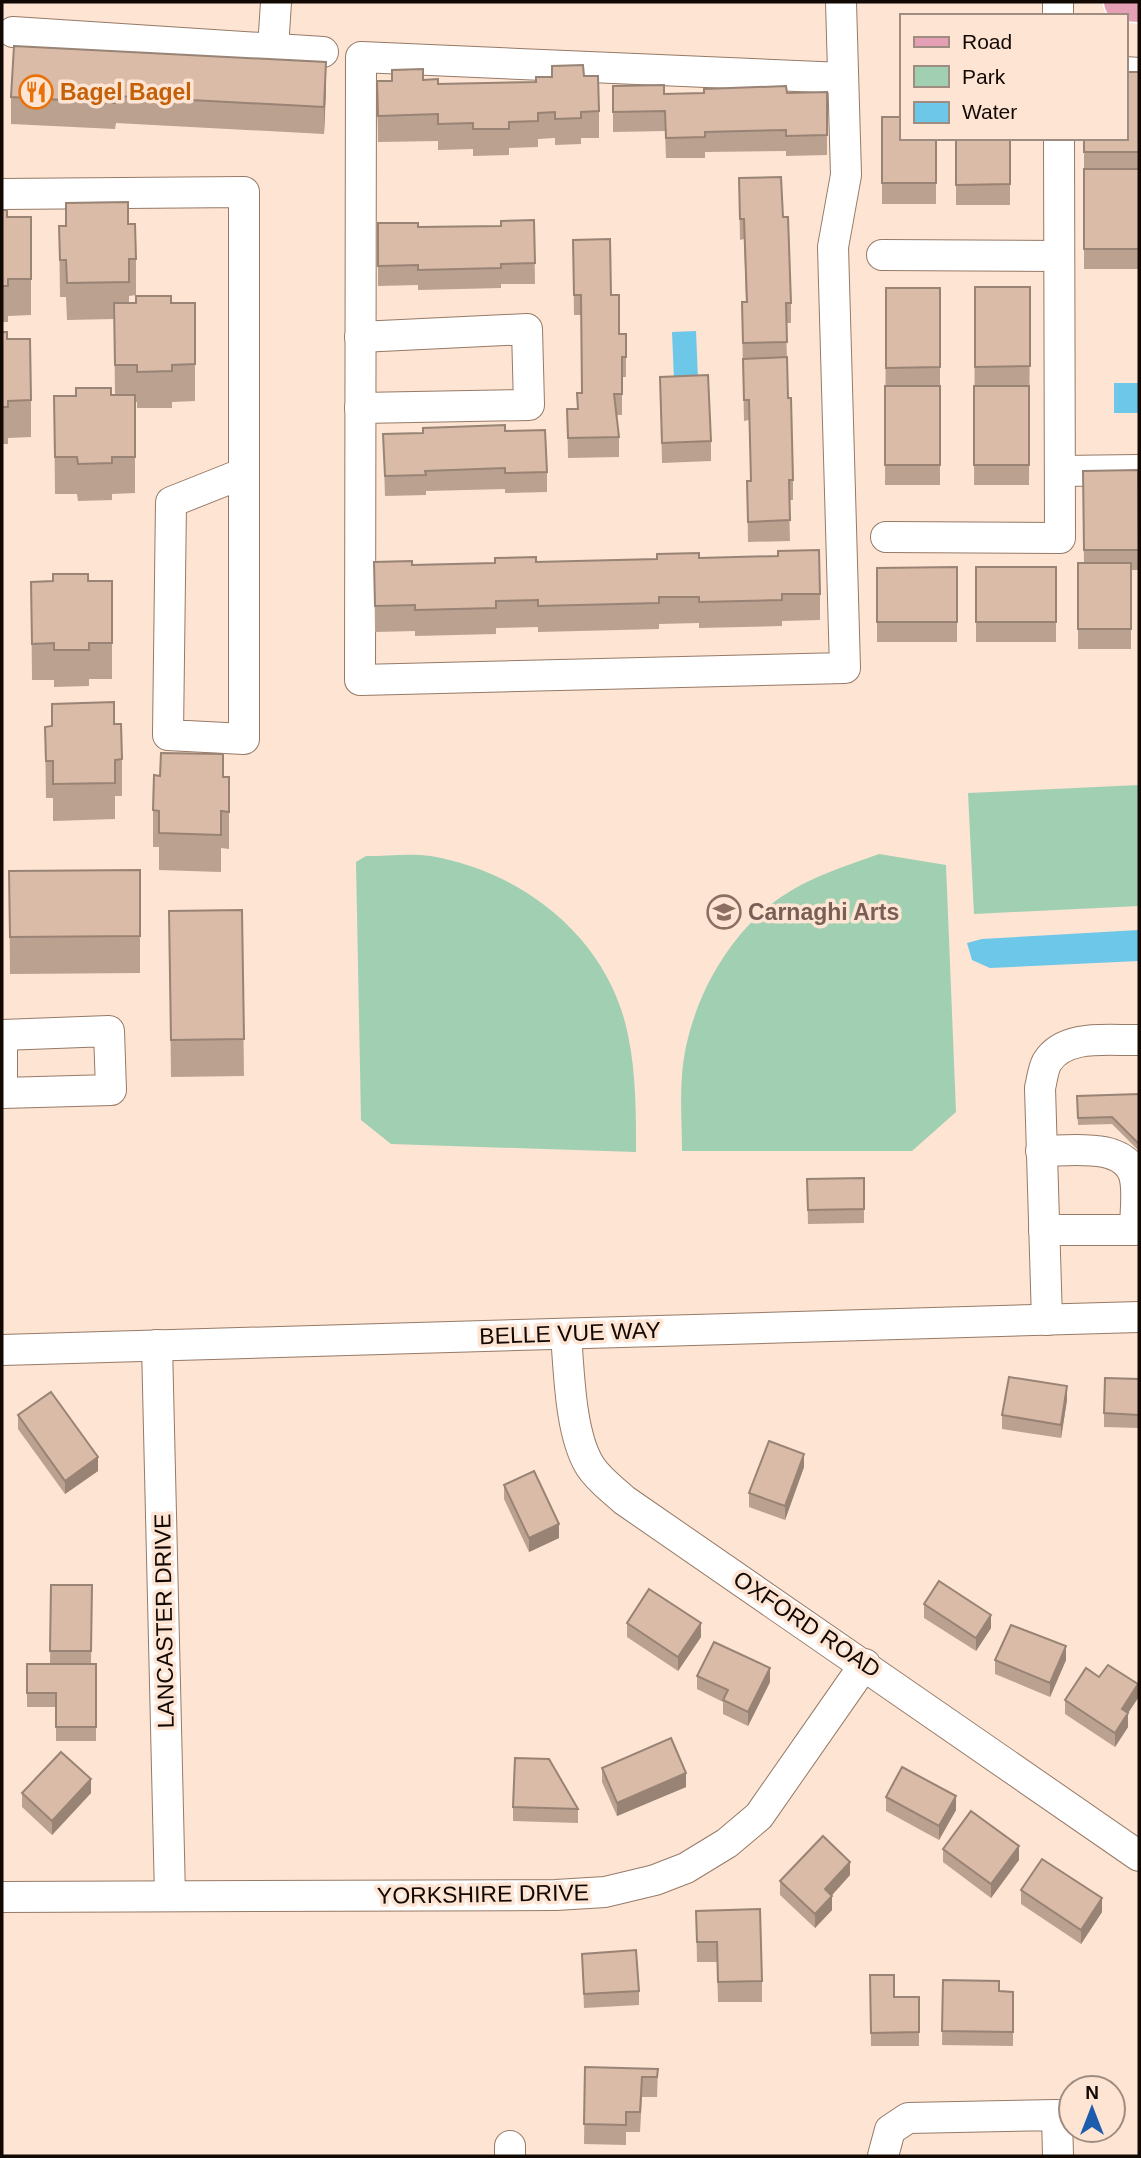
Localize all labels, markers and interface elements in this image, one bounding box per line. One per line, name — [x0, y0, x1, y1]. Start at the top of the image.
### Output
legend — [900, 14, 1127, 140]
text: Road — [962, 30, 1012, 53]
text: Park — [962, 65, 1006, 88]
restaurant icon: Bagel Bagel — [17, 73, 55, 111]
place label: Bagel Bagel — [60, 79, 192, 105]
text: Water — [962, 100, 1017, 123]
school or university icon: Carnaghi Arts — [705, 893, 743, 931]
place label: Carnaghi Arts — [748, 899, 899, 925]
street label: BELLE VUE WAY — [479, 1317, 661, 1349]
street label: LANCASTER DRIVE — [149, 1513, 179, 1729]
street label: OXFORD ROAD — [729, 1565, 885, 1683]
street label: YORKSHIRE DRIVE — [377, 1879, 589, 1909]
north arrow — [1057, 2074, 1127, 2144]
text: N — [1085, 2082, 1099, 2103]

